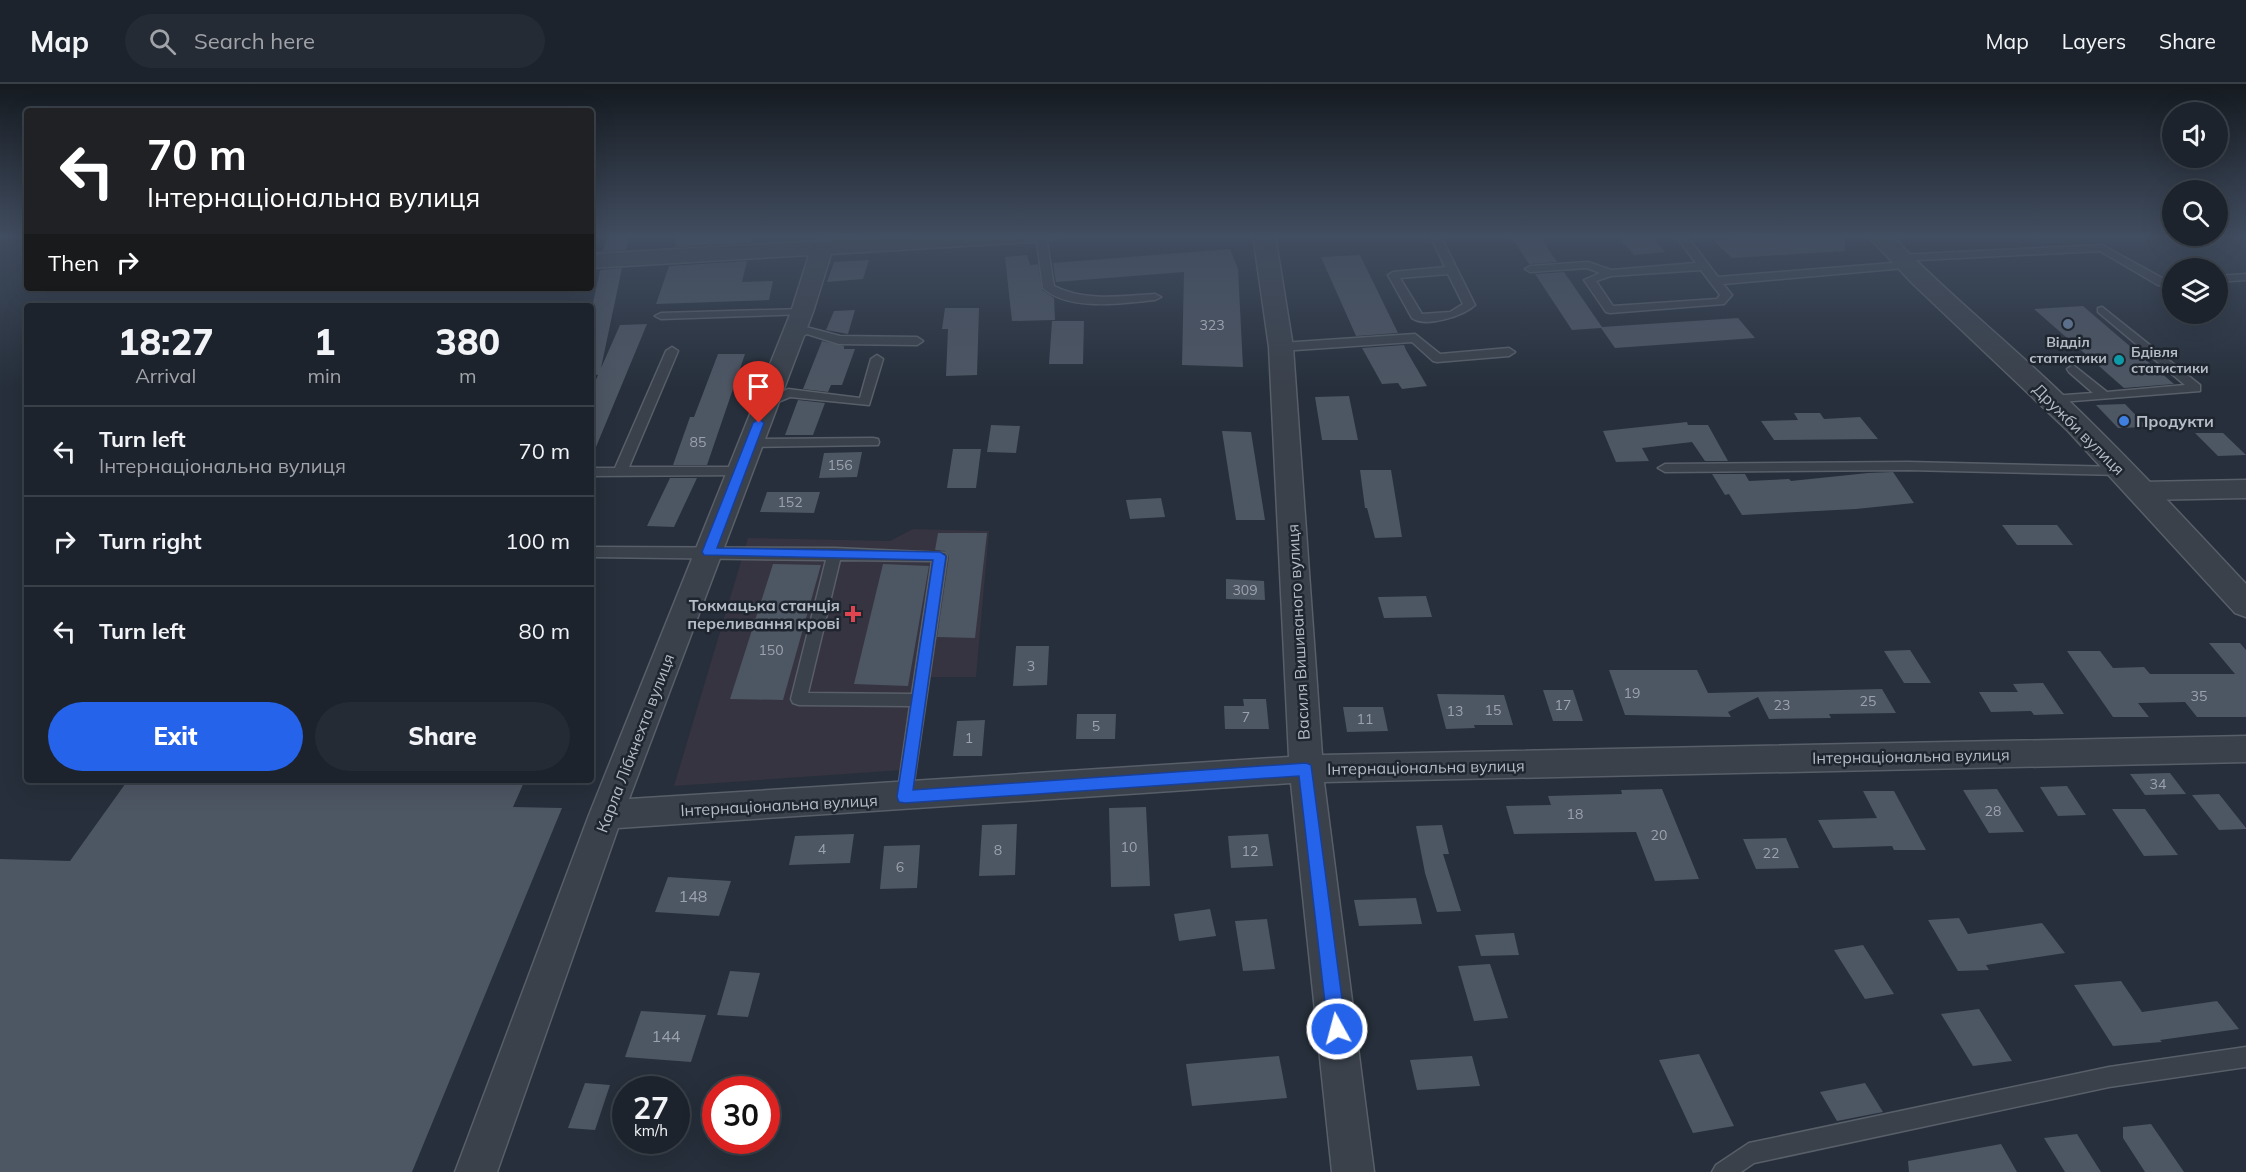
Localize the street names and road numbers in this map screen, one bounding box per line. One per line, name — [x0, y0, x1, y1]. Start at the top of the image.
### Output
street label: Дружби вулиця — [2029, 379, 2129, 479]
street label: Василя Вишиваного вулиця — [1282, 523, 1314, 741]
street label: Карла Лібкнехта вулиця — [592, 651, 678, 835]
street label: Інтернаціональна вулиця — [1812, 744, 2010, 768]
street label: Інтернаціональна вулиця — [1327, 755, 1525, 779]
street label: Інтернаціональна вулиця — [680, 790, 878, 820]

